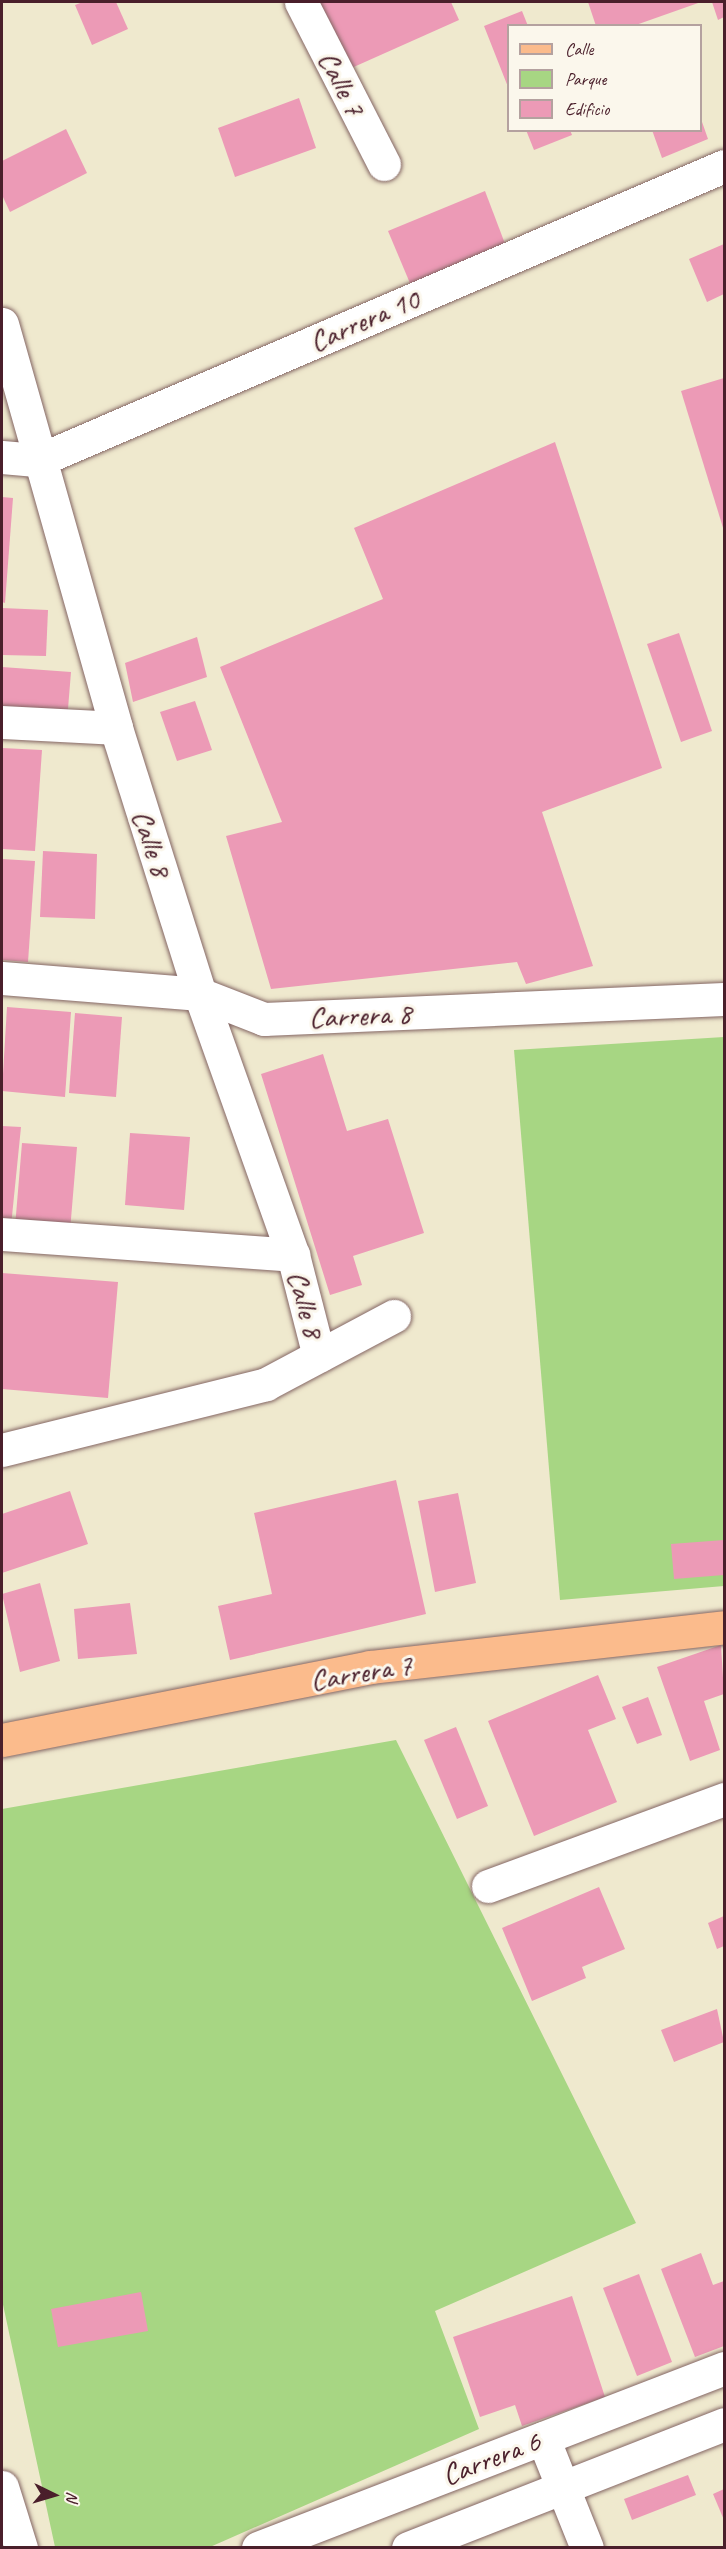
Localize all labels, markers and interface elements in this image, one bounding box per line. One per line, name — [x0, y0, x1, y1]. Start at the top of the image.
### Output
legend — [507, 24, 702, 132]
text: Calle — [565, 38, 593, 60]
street label: Calle 7 — [311, 45, 373, 121]
text: Parque — [565, 68, 606, 90]
text: Edificio — [565, 98, 609, 120]
street label: Carrera 10 — [304, 281, 424, 359]
street label: Calle 8 — [124, 805, 180, 881]
street label: Carrera 8 — [308, 995, 412, 1035]
street label: Calle 8 — [280, 1267, 332, 1341]
street label: Carrera 7 — [308, 1646, 414, 1698]
street label: Carrera 6 — [437, 2423, 545, 2493]
north arrow — [24, 2465, 84, 2525]
text: N — [62, 2491, 82, 2502]

